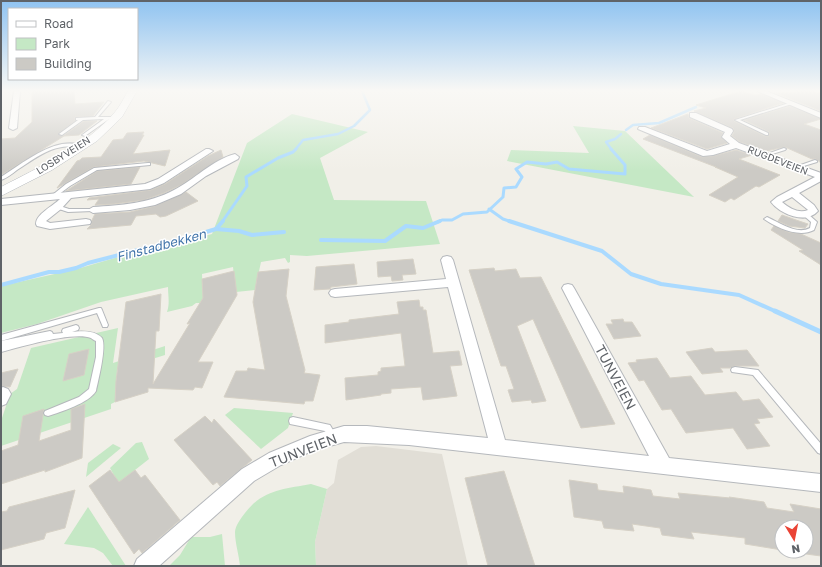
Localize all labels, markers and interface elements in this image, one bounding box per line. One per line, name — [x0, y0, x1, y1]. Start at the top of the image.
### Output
legend — [8, 8, 138, 80]
text: Road — [44, 16, 73, 31]
text: Park — [44, 36, 70, 51]
text: Building — [44, 56, 92, 71]
street label: LOSBYVEIEN — [34, 134, 92, 176]
street label: RUGDEVEIEN — [746, 143, 810, 177]
water label: Finstadbekken — [114, 225, 209, 265]
street label: TUNVEIEN — [592, 342, 640, 412]
street label: TUNVEIEN — [267, 429, 339, 471]
north arrow — [774, 519, 814, 559]
text: N — [791, 542, 801, 556]

